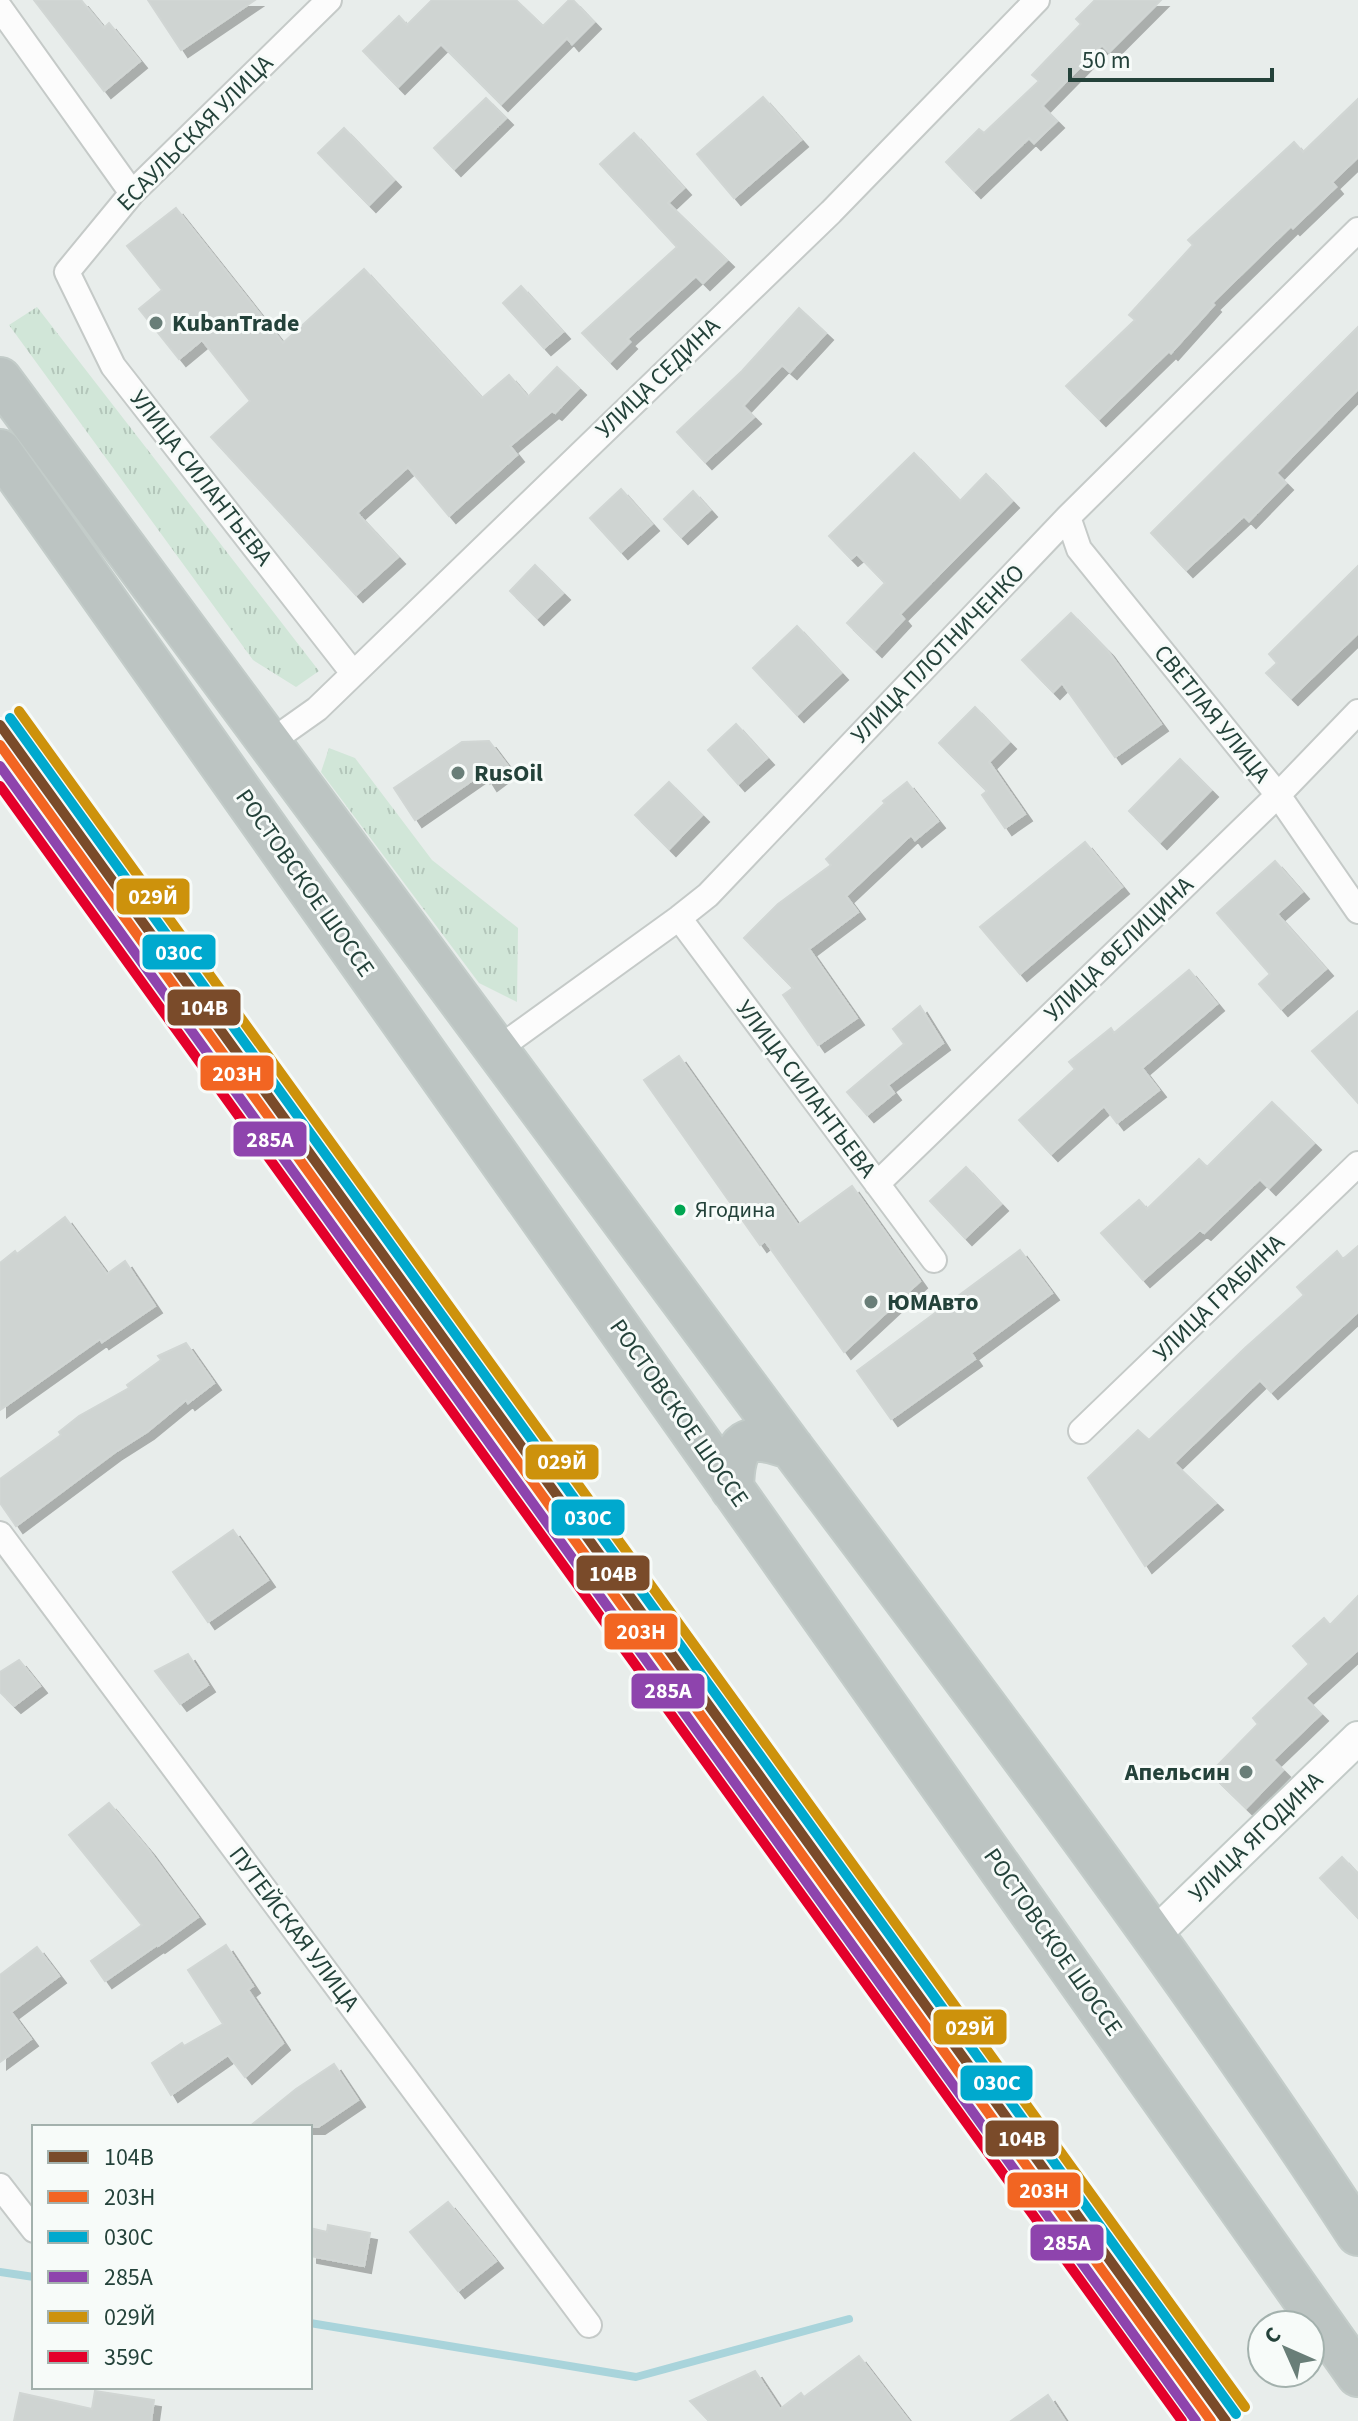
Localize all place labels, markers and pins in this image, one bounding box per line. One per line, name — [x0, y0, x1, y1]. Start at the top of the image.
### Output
place label: KubanTrade — [172, 306, 299, 341]
marker: KubanTrade — [147, 314, 165, 332]
place label: RusOil — [474, 756, 543, 791]
marker: RusOil — [449, 764, 467, 782]
place label: Ягодина — [695, 1194, 775, 1226]
marker: Ягодина — [672, 1202, 688, 1218]
place label: ЮМАвто — [887, 1285, 979, 1320]
marker: ЮМАвто — [862, 1293, 880, 1311]
place label: Апельсин — [1124, 1755, 1230, 1790]
marker: Апельсин — [1237, 1763, 1255, 1781]

